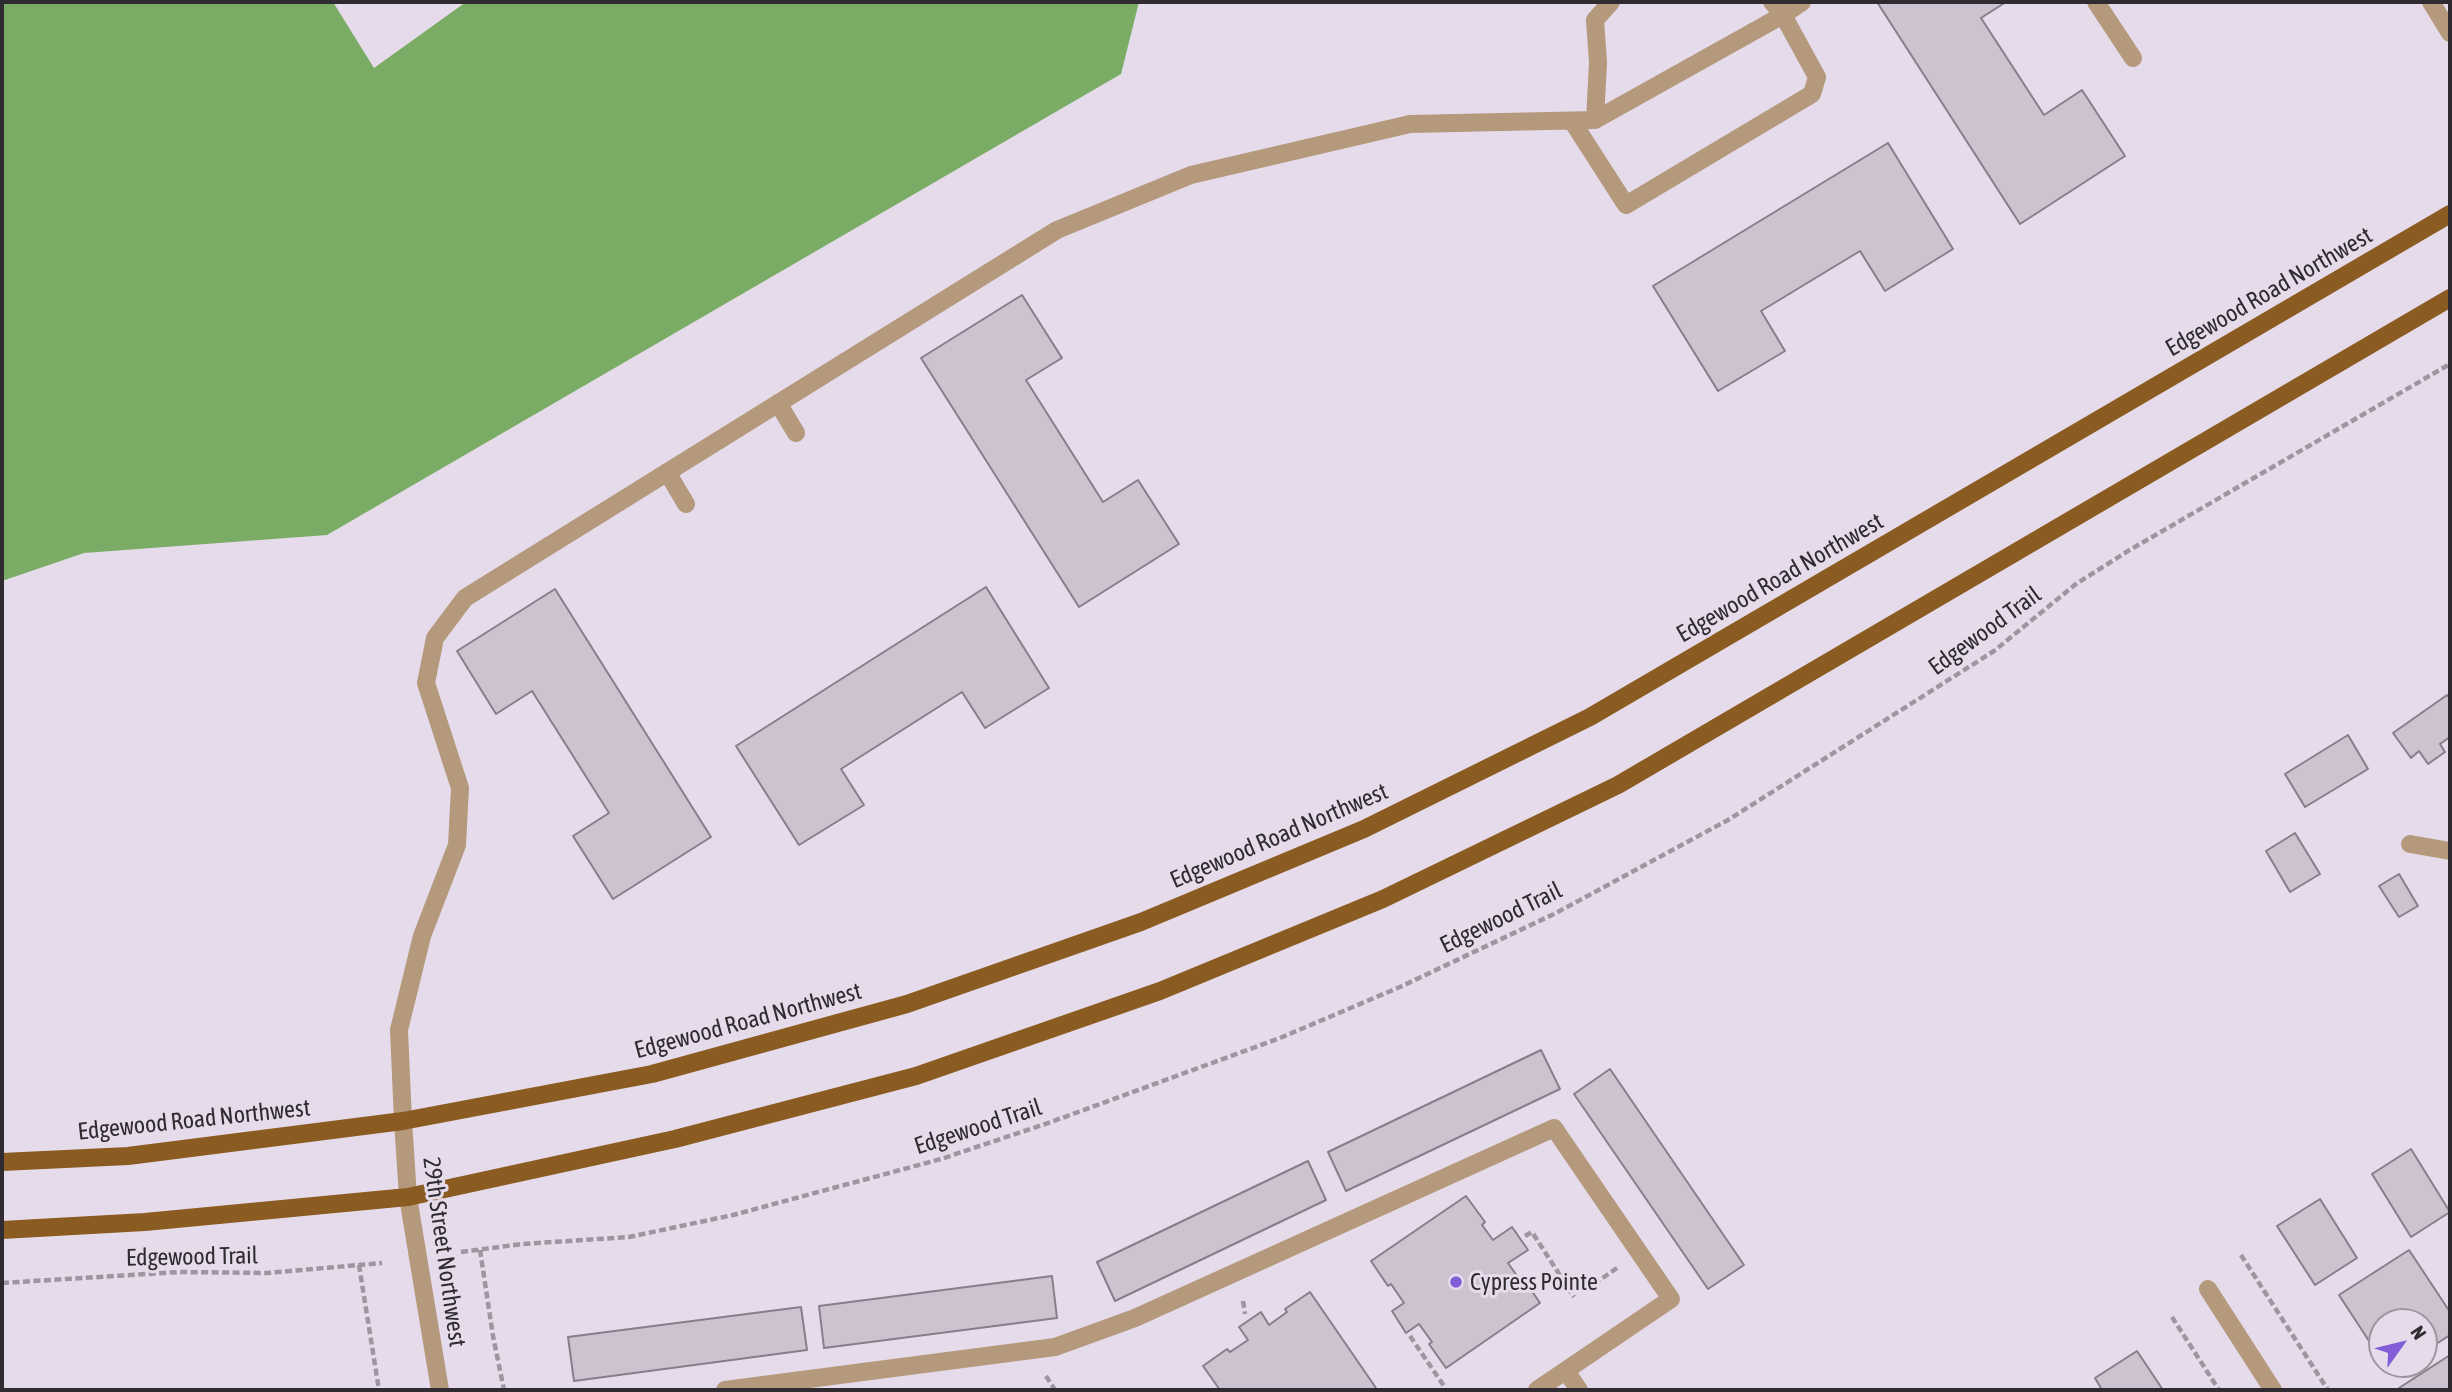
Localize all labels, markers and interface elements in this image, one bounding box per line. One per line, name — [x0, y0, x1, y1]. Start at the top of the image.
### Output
street label: Edgewood Road Northwest — [2161, 221, 2377, 363]
street label: Edgewood Road Northwest — [1672, 507, 1888, 649]
street label: Edgewood Trail — [1923, 581, 2047, 681]
street label: Edgewood Road Northwest — [1166, 777, 1392, 895]
street label: Edgewood Trail — [1435, 876, 1567, 960]
street label: Edgewood Road Northwest — [631, 977, 865, 1065]
street label: Edgewood Road Northwest — [76, 1093, 312, 1147]
street label: Edgewood Trail — [911, 1093, 1045, 1161]
street label: 29th Street Northwest — [416, 1155, 472, 1349]
street label: Edgewood Trail — [126, 1241, 258, 1273]
place label: Cypress Pointe — [1470, 1268, 1598, 1296]
marker: Cypress Pointe — [1448, 1274, 1464, 1290]
north arrow — [2368, 1308, 2438, 1378]
text: N — [2406, 1322, 2431, 1343]

